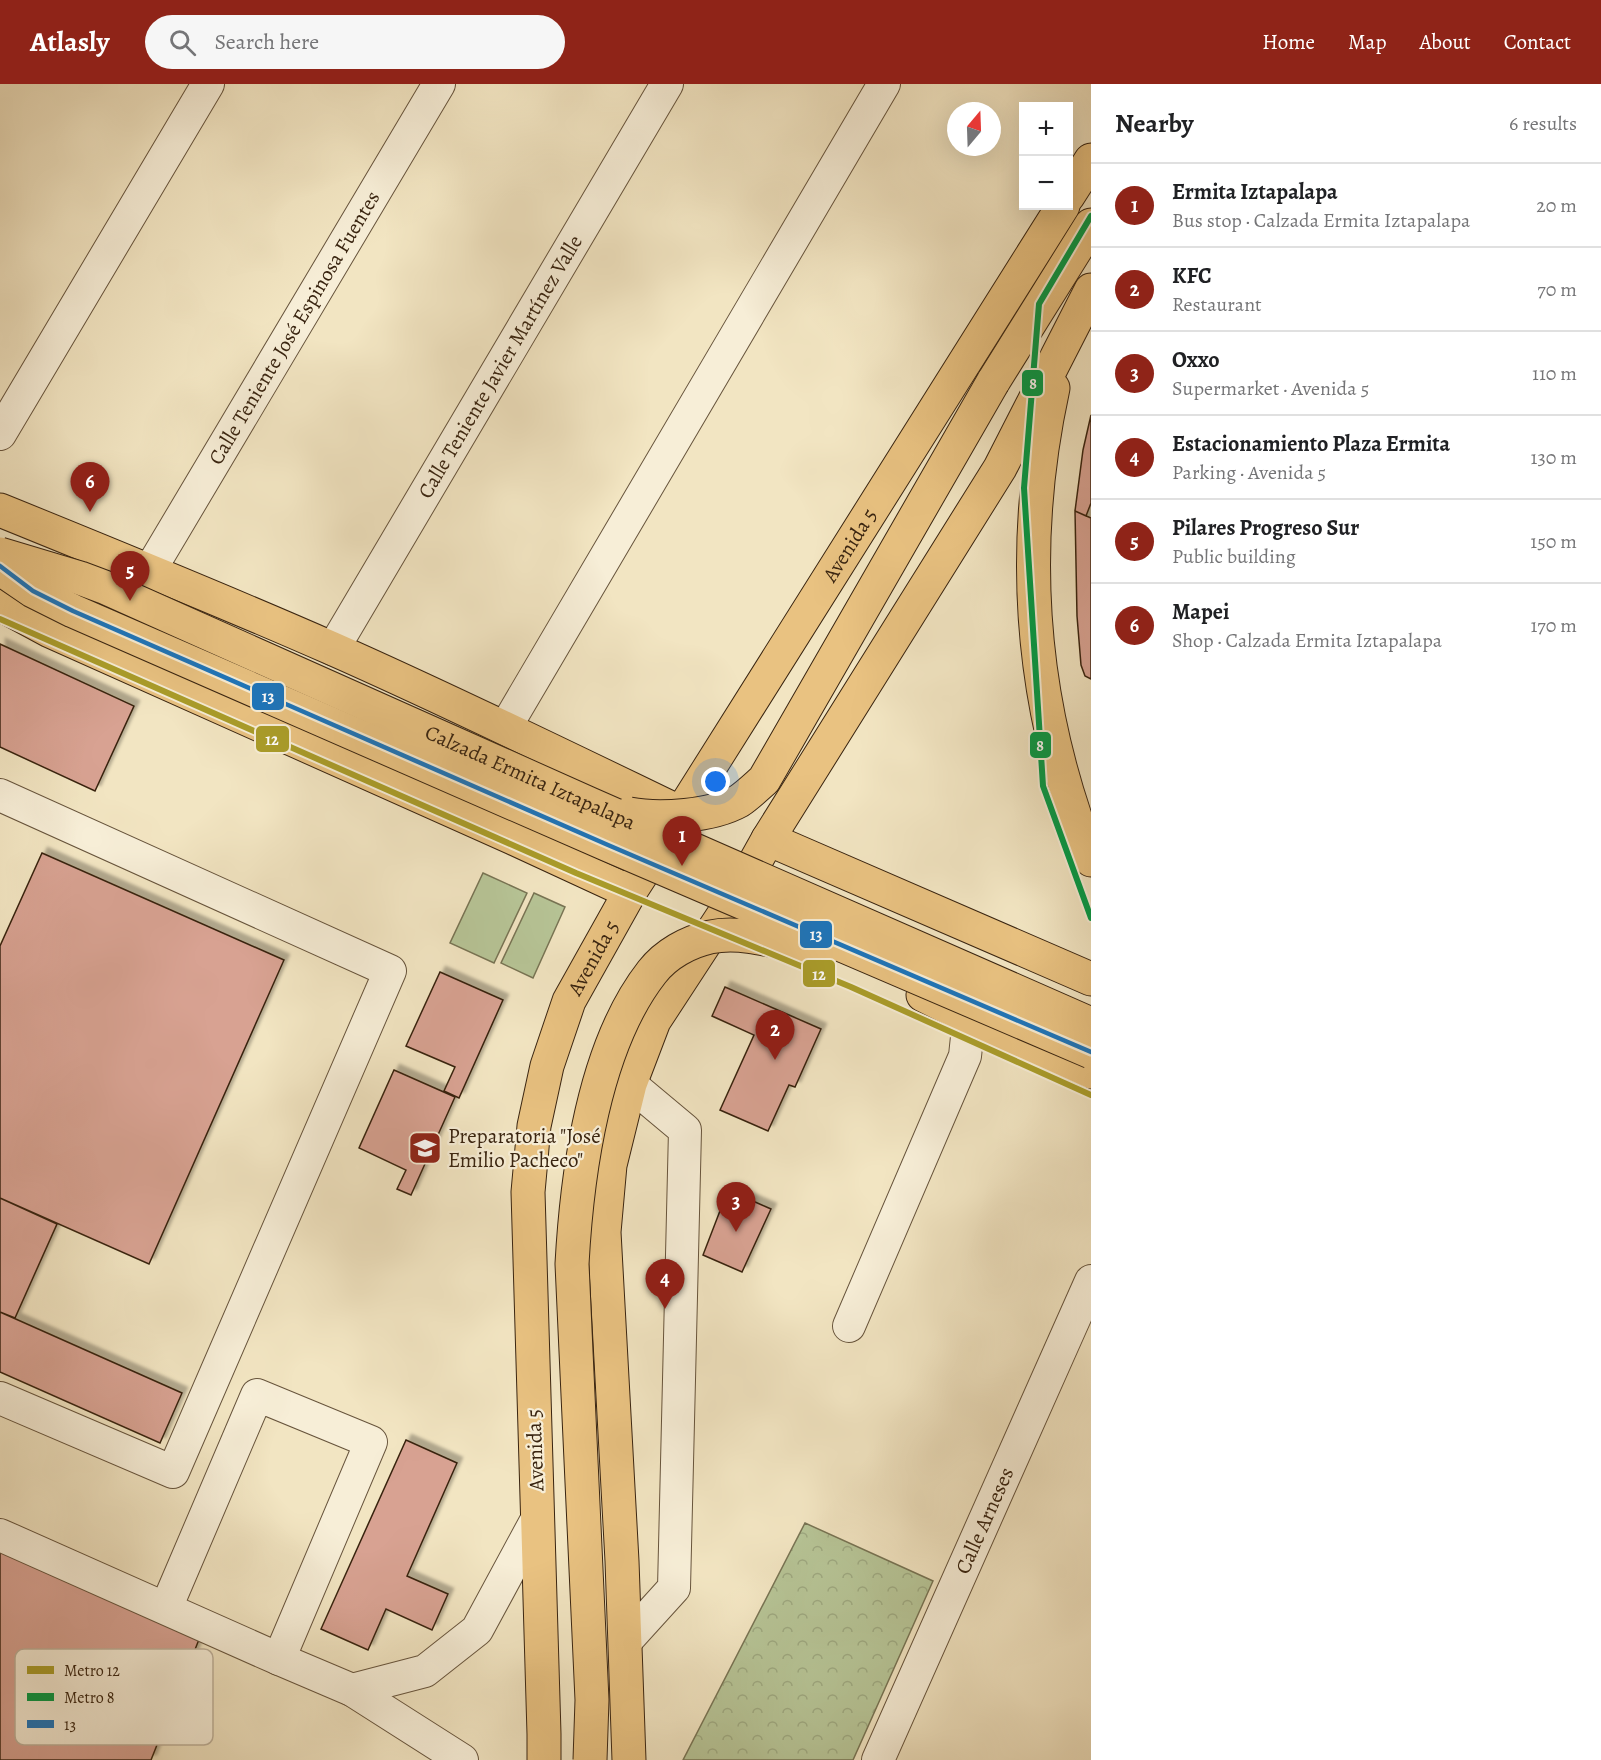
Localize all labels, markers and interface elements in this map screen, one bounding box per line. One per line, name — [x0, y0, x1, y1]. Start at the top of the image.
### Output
search box — [145, 15, 565, 69]
text: Atlasly — [30, 23, 109, 61]
icon: search — [166, 26, 199, 59]
text: Search here — [214, 27, 319, 57]
text: Home — [1262, 28, 1315, 56]
text: Map — [1348, 28, 1386, 56]
text: About — [1419, 28, 1471, 56]
text: Contact — [1504, 28, 1571, 56]
north arrow — [947, 102, 1001, 156]
map controls — [1019, 102, 1073, 210]
button: + — [1019, 102, 1073, 156]
text: Nearby — [1115, 106, 1194, 141]
text: 6 results — [1509, 110, 1577, 137]
button: − — [1019, 156, 1073, 210]
text: Ermita Iztapalapa — [1172, 177, 1338, 207]
street label: Calle Teniente José Espinosa Fuentes — [202, 185, 386, 470]
text: 1 — [1131, 192, 1138, 219]
text: 20 m — [1536, 192, 1577, 219]
text: Bus stop · Calzada Ermita Iztapalapa — [1172, 207, 1470, 234]
street label: Calle Teniente Javier Martínez Valle — [411, 230, 589, 504]
text: KFC — [1172, 261, 1211, 291]
text: 2 — [1130, 276, 1139, 303]
text: 70 m — [1537, 276, 1577, 303]
text: Restaurant — [1172, 291, 1262, 318]
text: Oxxo — [1172, 345, 1220, 375]
text: 3 — [1130, 360, 1139, 387]
text: 110 m — [1532, 360, 1577, 387]
line badge: 8 — [1021, 369, 1044, 397]
text: 8 — [1029, 373, 1037, 395]
text: Supermarket · Avenida 5 — [1172, 375, 1369, 402]
text: Estacionamiento Plaza Ermita — [1172, 429, 1450, 459]
text: 4 — [1130, 444, 1139, 471]
text: 130 m — [1531, 444, 1577, 471]
text: Parking · Avenida 5 — [1172, 459, 1326, 486]
pin: 6 — [70, 462, 110, 512]
street label: Avenida 5 — [815, 503, 883, 588]
text: Pilares Progreso Sur — [1172, 513, 1359, 543]
text: 5 — [1130, 528, 1139, 555]
text: 150 m — [1530, 528, 1577, 555]
text: Public building — [1172, 543, 1296, 570]
pin: 5 — [110, 552, 150, 601]
text: Mapei — [1172, 597, 1229, 627]
text: 6 — [1130, 612, 1139, 639]
text: 170 m — [1531, 612, 1577, 639]
text: Shop · Calzada Ermita Iztapalapa — [1172, 627, 1442, 654]
line badge: 13 — [251, 682, 285, 711]
text: 13 — [262, 686, 274, 708]
street label: Calzada Ermita Iztapalapa — [421, 718, 640, 836]
line badge: 12 — [255, 725, 290, 753]
text: 12 — [265, 729, 279, 751]
line badge: 8 — [1029, 731, 1052, 759]
text: 8 — [1036, 735, 1044, 757]
your location — [701, 767, 730, 796]
pin: 1 — [662, 816, 702, 866]
street label: Avenida 5 — [560, 915, 625, 1001]
line badge: 13 — [799, 920, 833, 949]
text: 13 — [810, 924, 822, 946]
line badge: 12 — [802, 959, 836, 988]
text: 12 — [812, 964, 826, 986]
pin: 2 — [756, 1010, 794, 1060]
place label: Preparatoria "José Emilio Pacheco" — [448, 1122, 601, 1174]
school or university icon: Preparatoria "José Emilio Pacheco" — [407, 1130, 443, 1166]
pin: 3 — [716, 1182, 756, 1232]
pin: 4 — [646, 1260, 684, 1309]
street label: Avenida 5 — [520, 1409, 550, 1492]
street label: Calle Arneses — [949, 1463, 1020, 1578]
legend — [15, 1649, 213, 1745]
text: Metro 12 — [64, 1660, 120, 1682]
text: Metro 8 — [64, 1687, 115, 1709]
text: 13 — [64, 1714, 76, 1736]

